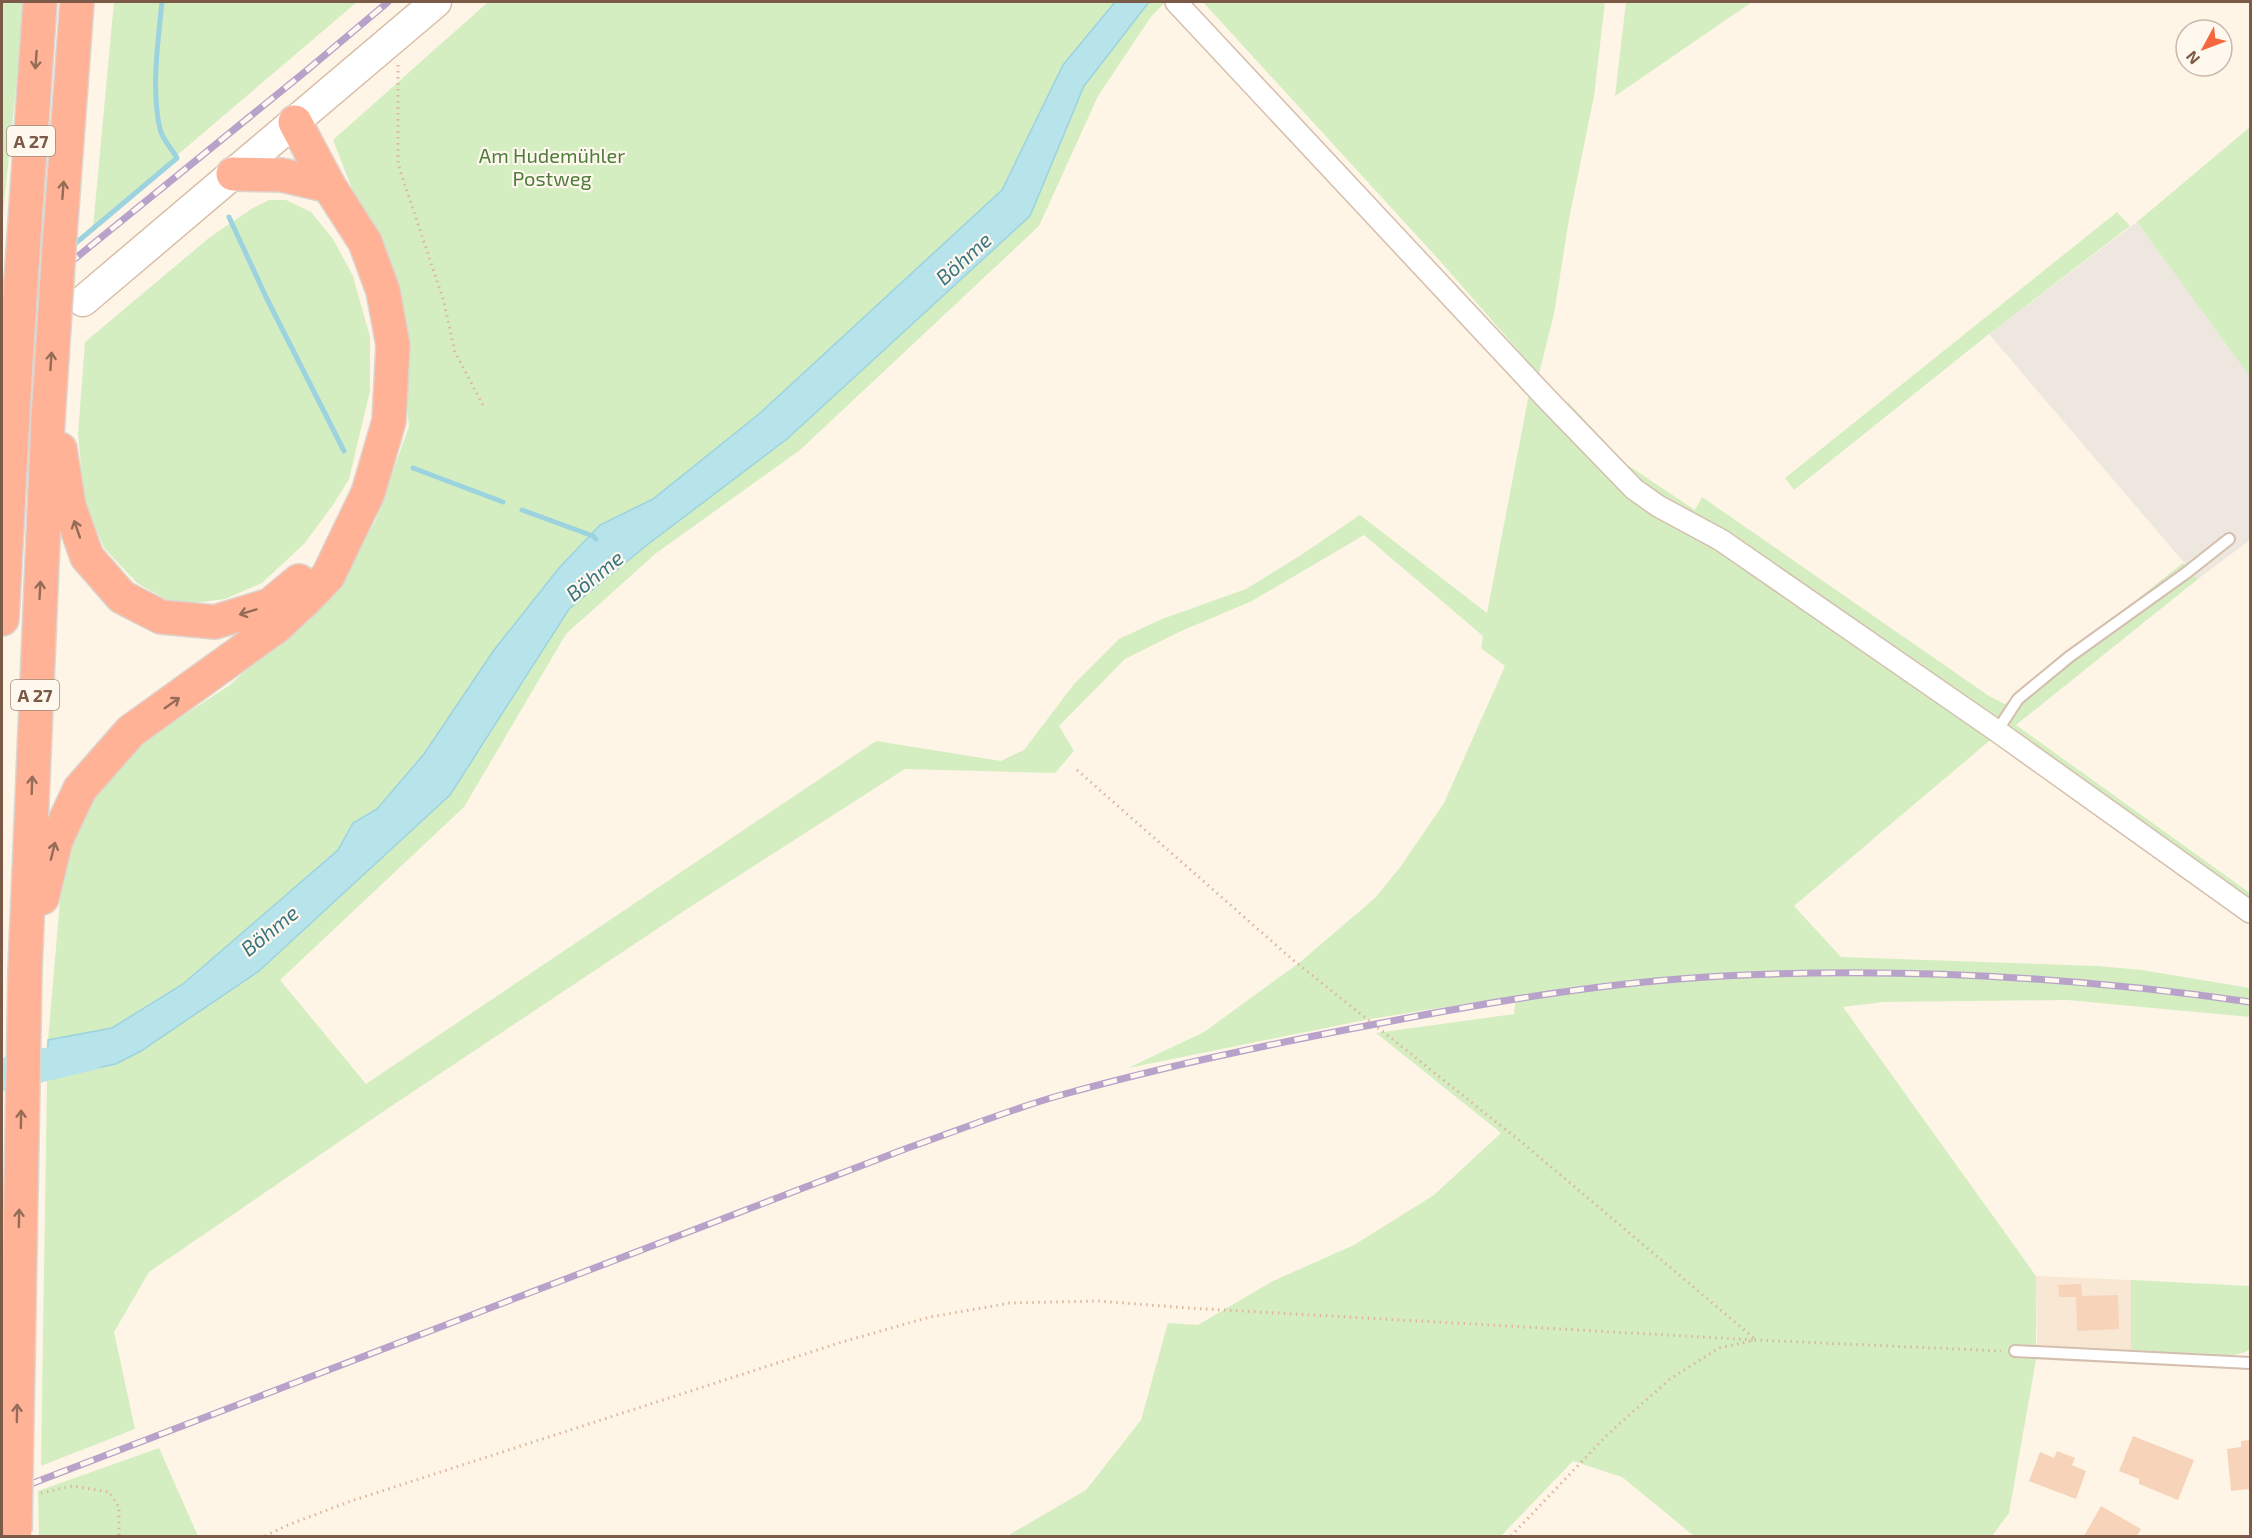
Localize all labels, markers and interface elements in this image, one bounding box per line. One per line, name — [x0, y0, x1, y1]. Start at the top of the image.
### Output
north arrow — [2174, 18, 2234, 78]
text: N — [2181, 48, 2203, 69]
one-way arrow — [31, 49, 42, 69]
road number: A 27 — [7, 126, 55, 156]
park label: Am Hudemühler Postweg — [479, 143, 625, 190]
one-way arrow — [58, 181, 69, 200]
water label: Böhme — [930, 226, 996, 290]
one-way arrow — [46, 352, 57, 372]
one-way arrow — [70, 520, 81, 539]
water label: Böhme — [560, 544, 628, 606]
one-way arrow — [34, 581, 45, 601]
one-way arrow — [239, 607, 258, 618]
road number: A 27 — [11, 680, 59, 710]
one-way arrow — [163, 697, 180, 709]
one-way arrow — [26, 775, 37, 795]
one-way arrow — [48, 842, 60, 861]
water label: Böhme — [235, 899, 303, 961]
one-way arrow — [15, 1110, 27, 1130]
one-way arrow — [13, 1208, 25, 1228]
one-way arrow — [11, 1403, 22, 1423]

